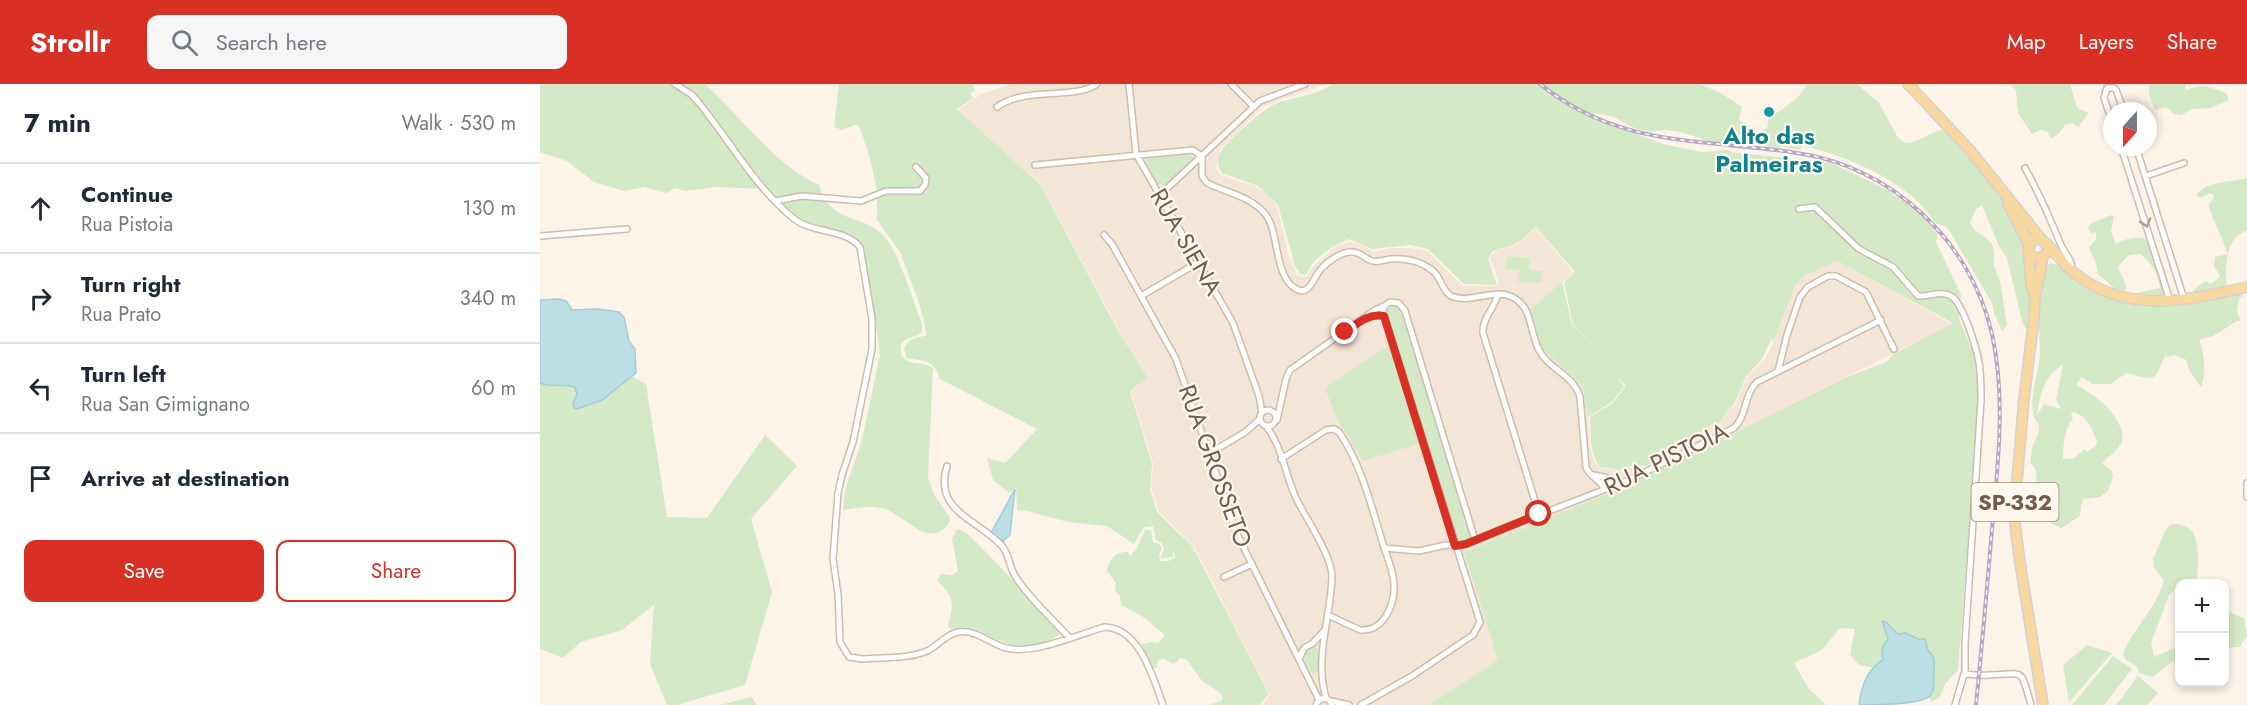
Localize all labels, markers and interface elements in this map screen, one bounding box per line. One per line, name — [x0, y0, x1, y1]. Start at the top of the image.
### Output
search box — [147, 15, 567, 69]
text: Strollr — [30, 22, 111, 63]
icon: search — [168, 26, 201, 59]
text: Search here — [216, 26, 327, 58]
text: Map — [2007, 27, 2046, 57]
text: Layers — [2079, 27, 2134, 57]
text: Share — [2167, 27, 2217, 57]
north arrow — [2103, 102, 2157, 156]
text: 7 min — [24, 104, 91, 142]
marker: Alto das Palmeiras — [1762, 105, 1776, 119]
text: Walk · 530 m — [401, 109, 516, 138]
place label: Alto das Palmeiras — [1715, 118, 1823, 181]
text: Continue — [81, 178, 173, 210]
street label: RUA SIENA — [1142, 182, 1231, 302]
icon: ahead — [24, 192, 57, 225]
text: 130 m — [462, 194, 516, 223]
text: Rua Pistoia — [81, 210, 173, 239]
one-way arrow — [2139, 217, 2151, 227]
text: Turn right — [81, 268, 181, 300]
icon: right — [24, 282, 57, 315]
text: 340 m — [460, 284, 516, 313]
text: Rua Prato — [81, 300, 161, 329]
route end — [1331, 318, 1357, 344]
text: Turn left — [81, 358, 166, 390]
icon: left — [24, 372, 57, 405]
text: 60 m — [471, 374, 516, 403]
street label: RUA GROSSETO — [1170, 380, 1261, 552]
text: Rua San Gimignano — [81, 390, 250, 419]
street label: RUA PISTOIA — [1598, 413, 1734, 504]
icon: arrive — [24, 462, 57, 495]
text: Arrive at destination — [81, 462, 290, 494]
road number: SP-332 — [1972, 483, 2058, 521]
route start — [1525, 500, 1551, 526]
button: Save — [24, 540, 264, 602]
button: Share — [276, 540, 516, 602]
map controls — [2175, 579, 2229, 687]
button: + — [2175, 579, 2229, 633]
button: − — [2175, 633, 2229, 687]

